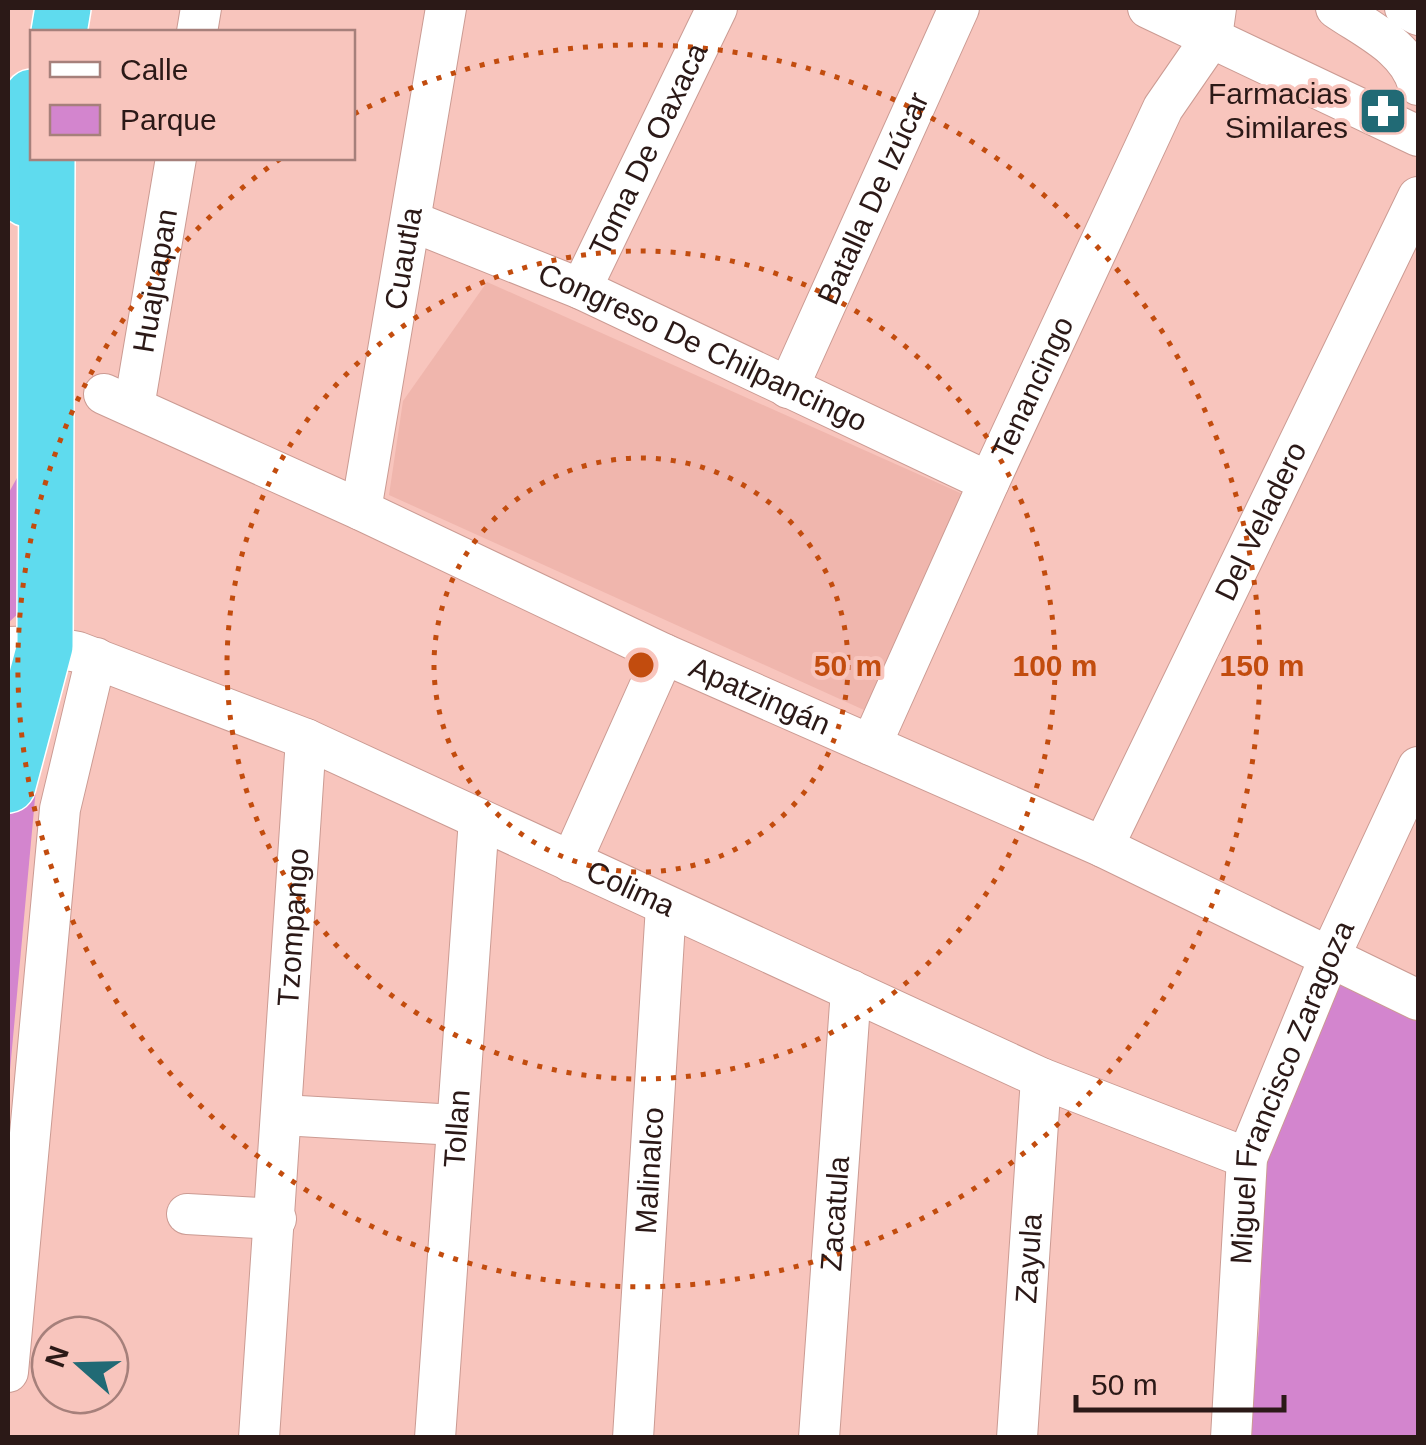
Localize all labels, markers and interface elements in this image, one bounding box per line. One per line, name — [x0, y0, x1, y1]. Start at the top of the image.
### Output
legend — [30, 30, 355, 160]
street label: Toma De Oaxaca — [583, 37, 714, 261]
text: Calle — [120, 53, 188, 86]
place label: Farmacias Similares — [1208, 77, 1348, 144]
pharmacy icon: Farmacias Similares — [1357, 85, 1409, 137]
street label: Batalla De Izúcar — [811, 87, 935, 309]
text: Parque — [120, 103, 217, 136]
street label: Cuautla — [378, 204, 428, 312]
street label: Huajuapan — [126, 206, 183, 355]
street label: Congreso De Chilpancingo — [534, 257, 872, 438]
street label: Tenancingo — [985, 311, 1080, 464]
street label: Del Veladero — [1208, 437, 1313, 606]
centre of rings — [623, 647, 659, 683]
text: 50 m — [814, 649, 882, 682]
text: 100 m — [1012, 649, 1098, 682]
text: 150 m — [1219, 649, 1305, 682]
street label: Apatzingán — [685, 650, 835, 741]
street label: Tzompango — [271, 847, 315, 1007]
street label: Colima — [581, 854, 680, 923]
street label: Miguel Francisco Zaragoza — [1224, 915, 1360, 1265]
street label: Tollan — [437, 1088, 476, 1169]
street label: Malinalco — [629, 1106, 669, 1235]
street label: Zacatula — [814, 1155, 855, 1272]
street label: Zayula — [1009, 1212, 1048, 1304]
north arrow — [30, 1315, 130, 1415]
text: N — [39, 1342, 75, 1371]
scale bar — [1076, 1350, 1284, 1412]
text: 50 m — [1091, 1368, 1158, 1401]

